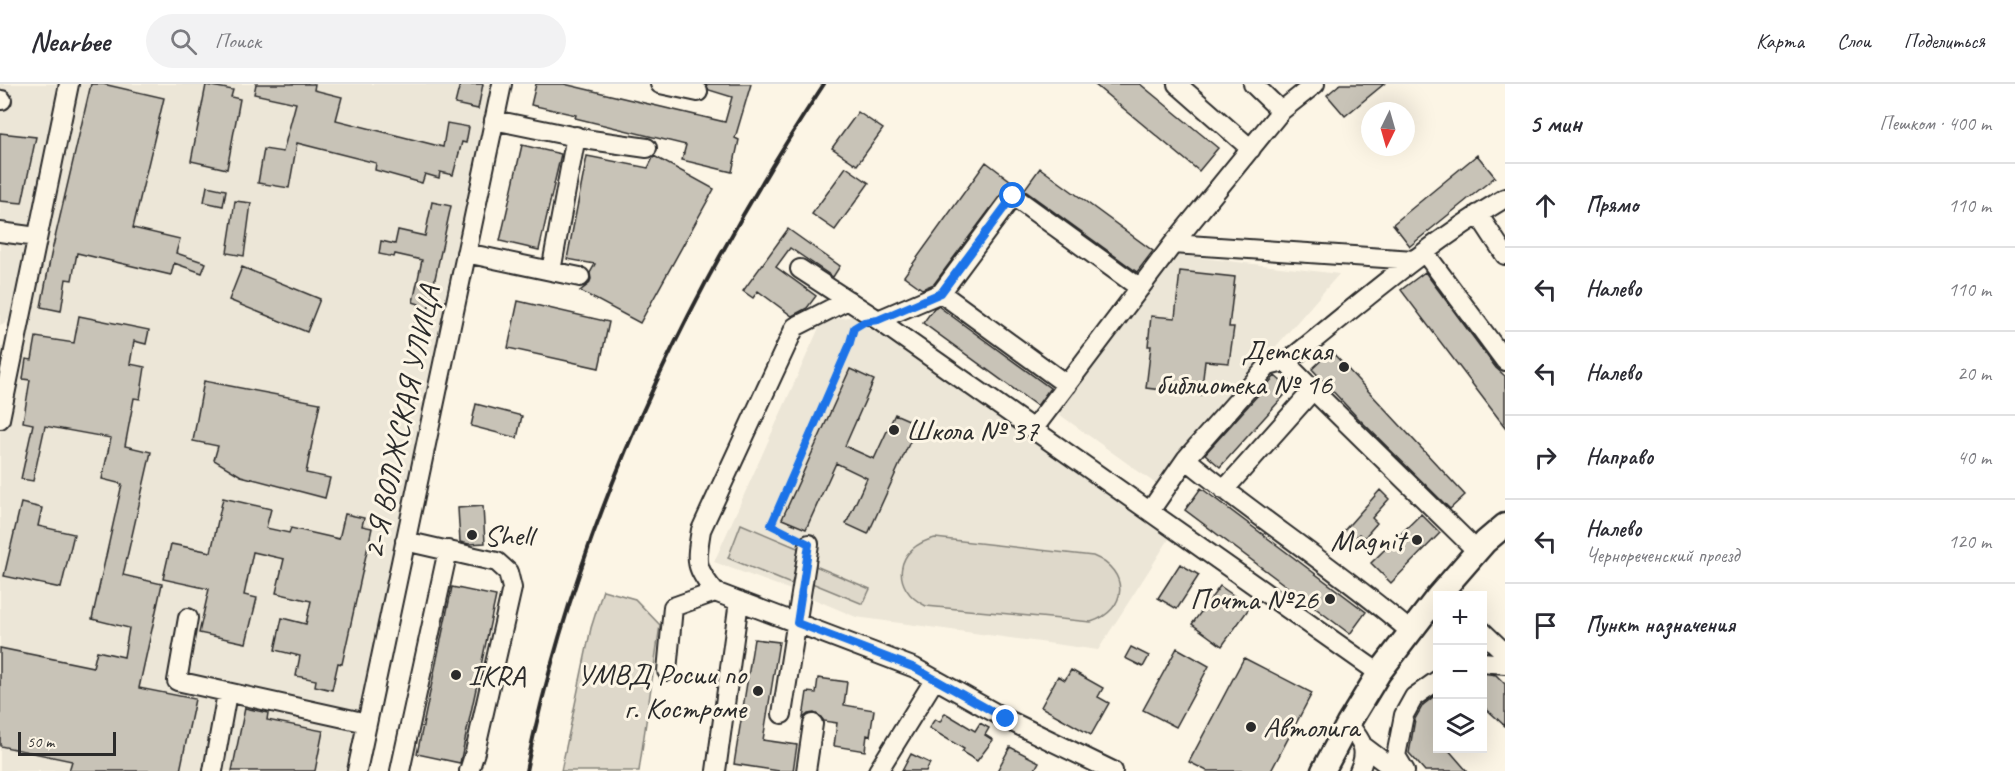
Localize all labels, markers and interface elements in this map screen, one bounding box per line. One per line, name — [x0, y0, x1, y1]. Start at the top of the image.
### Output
search box — [146, 14, 566, 68]
text: Nearbee — [30, 24, 110, 59]
icon: search — [167, 25, 200, 58]
text: Поиск — [215, 27, 261, 55]
text: Карта — [1756, 28, 1804, 54]
text: Слои — [1837, 28, 1871, 54]
text: Поделиться — [1904, 28, 1985, 54]
north arrow — [1361, 102, 1415, 156]
text: 5 мин — [1529, 107, 1581, 140]
text: Пешком · 400 m — [1879, 111, 1991, 136]
route start — [999, 182, 1025, 208]
icon: ahead — [1529, 189, 1562, 222]
text: Прямо — [1586, 191, 1638, 219]
text: 110 m — [1948, 193, 1991, 218]
icon: left — [1529, 273, 1562, 306]
text: Налево — [1586, 275, 1642, 303]
text: 110 m — [1948, 277, 1991, 302]
street label: 2-Я ВОЛЖСКАЯ УЛИЦА — [354, 280, 449, 562]
place label: Детская библиотека № 16 — [1156, 331, 1335, 403]
icon: left — [1529, 357, 1562, 390]
text: Налево — [1586, 359, 1642, 387]
marker: Детская библиотека № 16 — [1337, 360, 1351, 374]
text: 20 m — [1957, 361, 1991, 386]
place label: Школа № 37 — [906, 411, 1040, 449]
marker: Школа № 37 — [887, 423, 901, 437]
icon: right — [1529, 441, 1562, 474]
text: Направо — [1586, 443, 1653, 471]
text: 40 m — [1957, 445, 1991, 470]
text: Налево — [1586, 515, 1642, 543]
place label: Shell — [484, 516, 538, 554]
place label: Magnit — [1331, 521, 1409, 559]
icon: left — [1529, 525, 1562, 558]
marker: Shell — [465, 528, 479, 542]
text: 120 m — [1948, 529, 1991, 554]
marker: Magnit — [1410, 533, 1424, 547]
text: Чернореченский проезд — [1586, 543, 1739, 568]
place label: Почта №26 — [1190, 580, 1319, 618]
map controls — [1433, 591, 1487, 753]
button: + — [1433, 591, 1487, 645]
marker: Почта №26 — [1323, 592, 1337, 606]
icon: arrive — [1529, 609, 1562, 642]
text: Пункт назначения — [1586, 611, 1735, 639]
button: − — [1433, 645, 1487, 699]
place label: УМВД Росии по г. Костроме — [577, 655, 748, 727]
place label: IKRA — [468, 656, 526, 694]
marker: IKRA — [449, 668, 463, 682]
marker: УМВД Росии по г. Костроме — [751, 684, 765, 698]
button: layers — [1433, 699, 1487, 753]
route end — [992, 705, 1018, 731]
place label: Автолига — [1263, 708, 1362, 746]
marker: Автолига — [1244, 720, 1258, 734]
scale bar — [18, 729, 116, 756]
text: 50 m — [27, 732, 54, 752]

